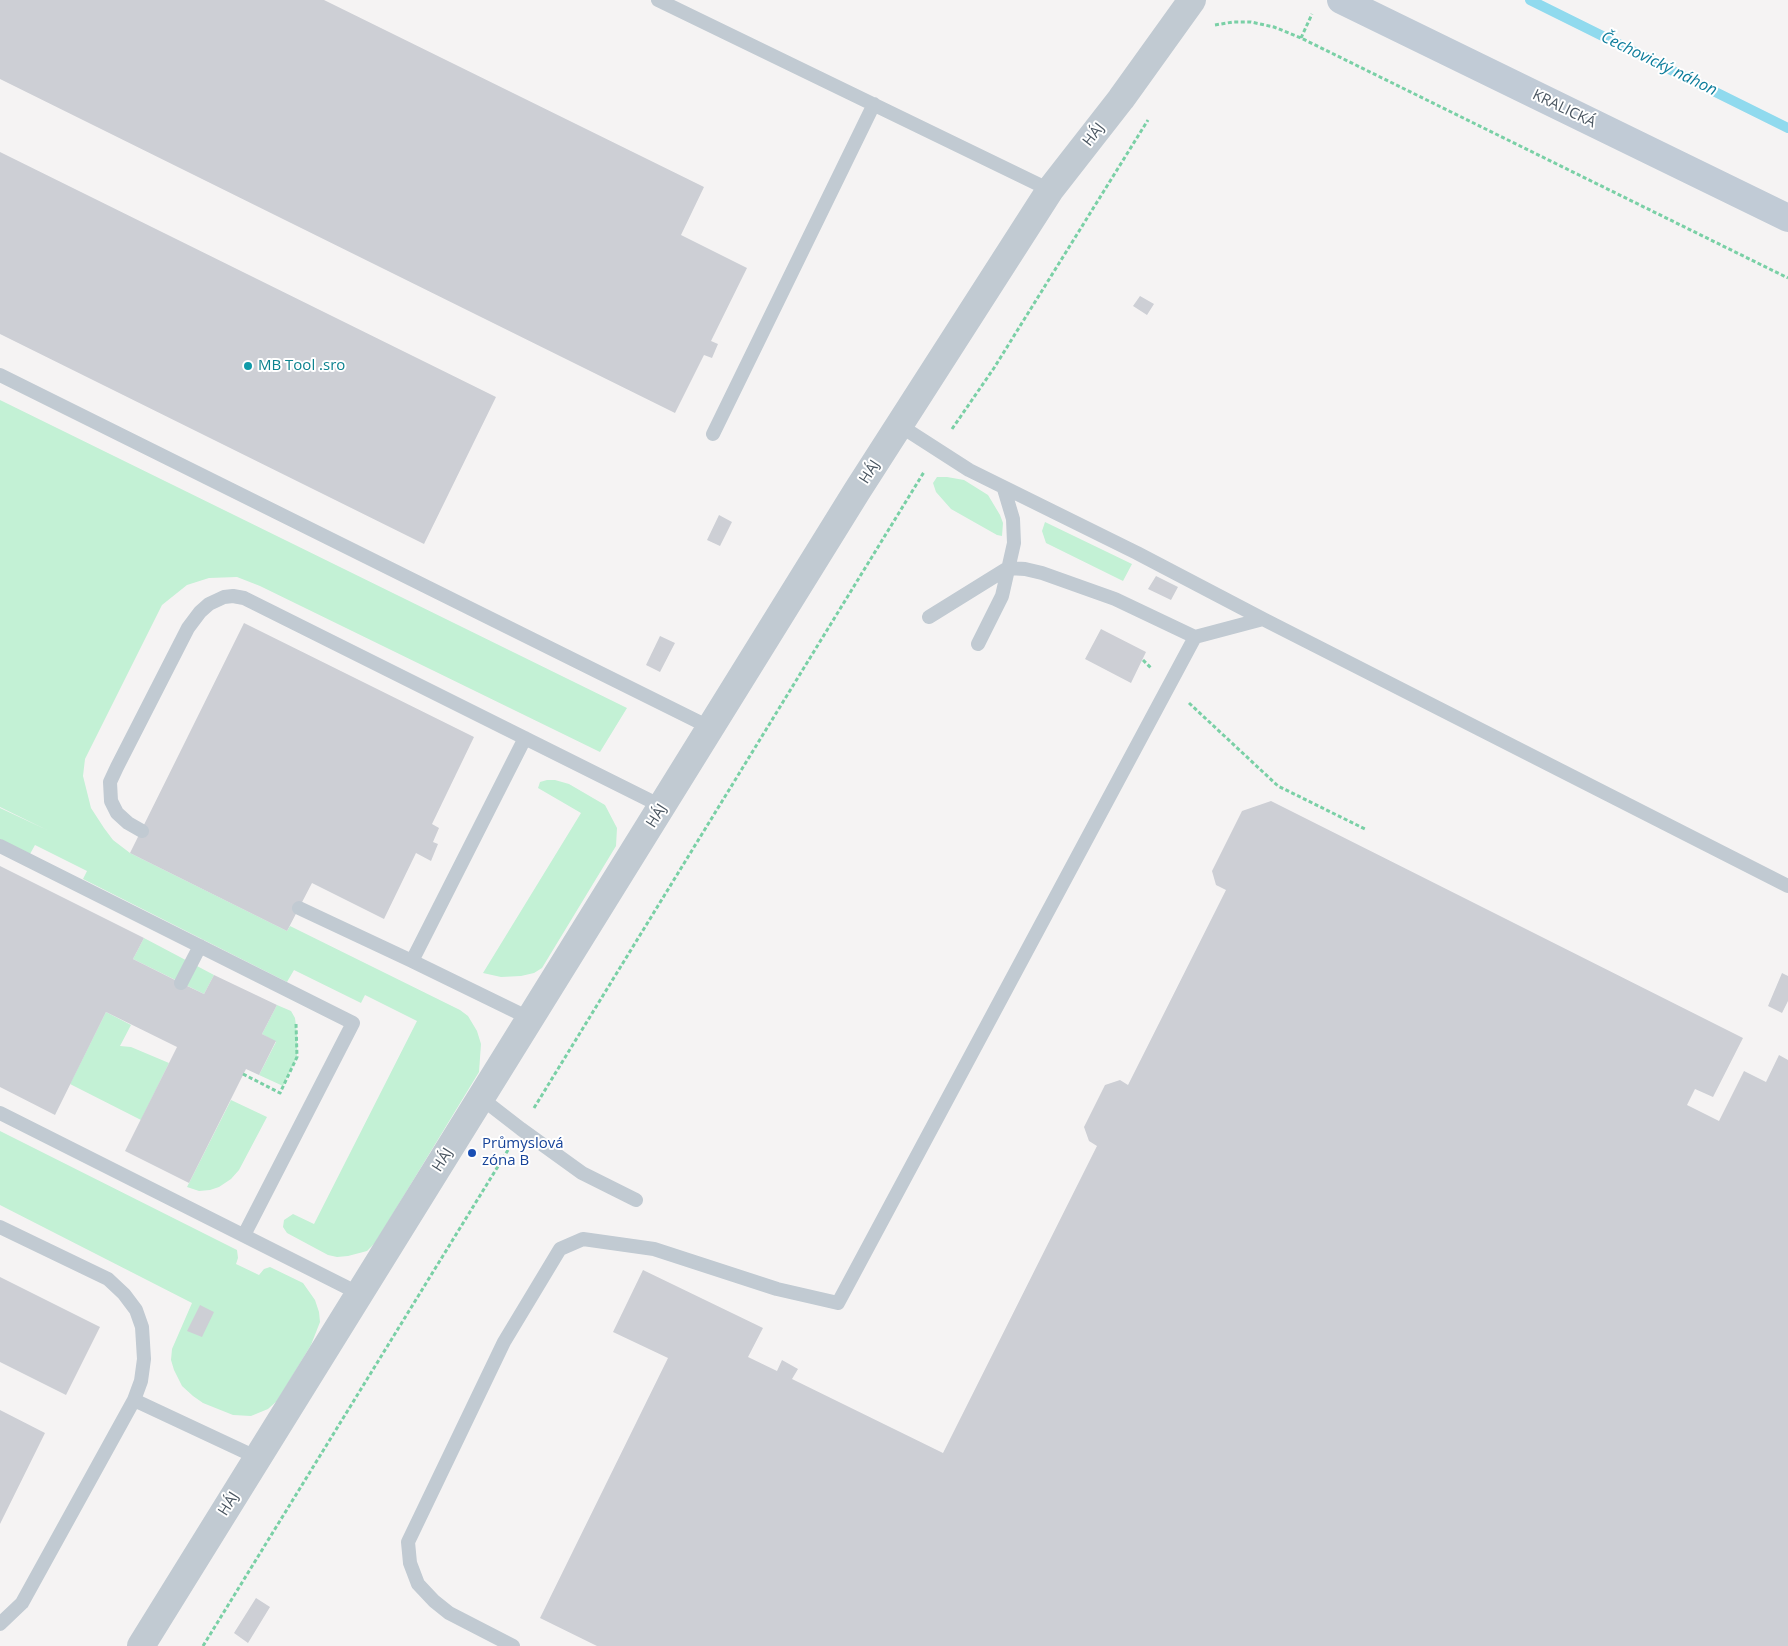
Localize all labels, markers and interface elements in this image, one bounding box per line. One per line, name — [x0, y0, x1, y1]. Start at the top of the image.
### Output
water label: Čechovický náhon — [1598, 28, 1720, 100]
street label: KRALICKÁ — [1529, 86, 1599, 132]
street label: HÁJ — [1079, 120, 1109, 150]
place label: MB Tool .sro — [258, 357, 345, 375]
marker: MB Tool .sro — [242, 360, 254, 372]
street label: HÁJ — [856, 457, 884, 487]
street label: HÁJ — [643, 801, 671, 831]
place label: Průmyslová zóna B — [482, 1135, 564, 1170]
street label: HÁJ — [429, 1145, 457, 1175]
marker: Průmyslová zóna B — [466, 1147, 478, 1159]
street label: HÁJ — [215, 1489, 243, 1519]

